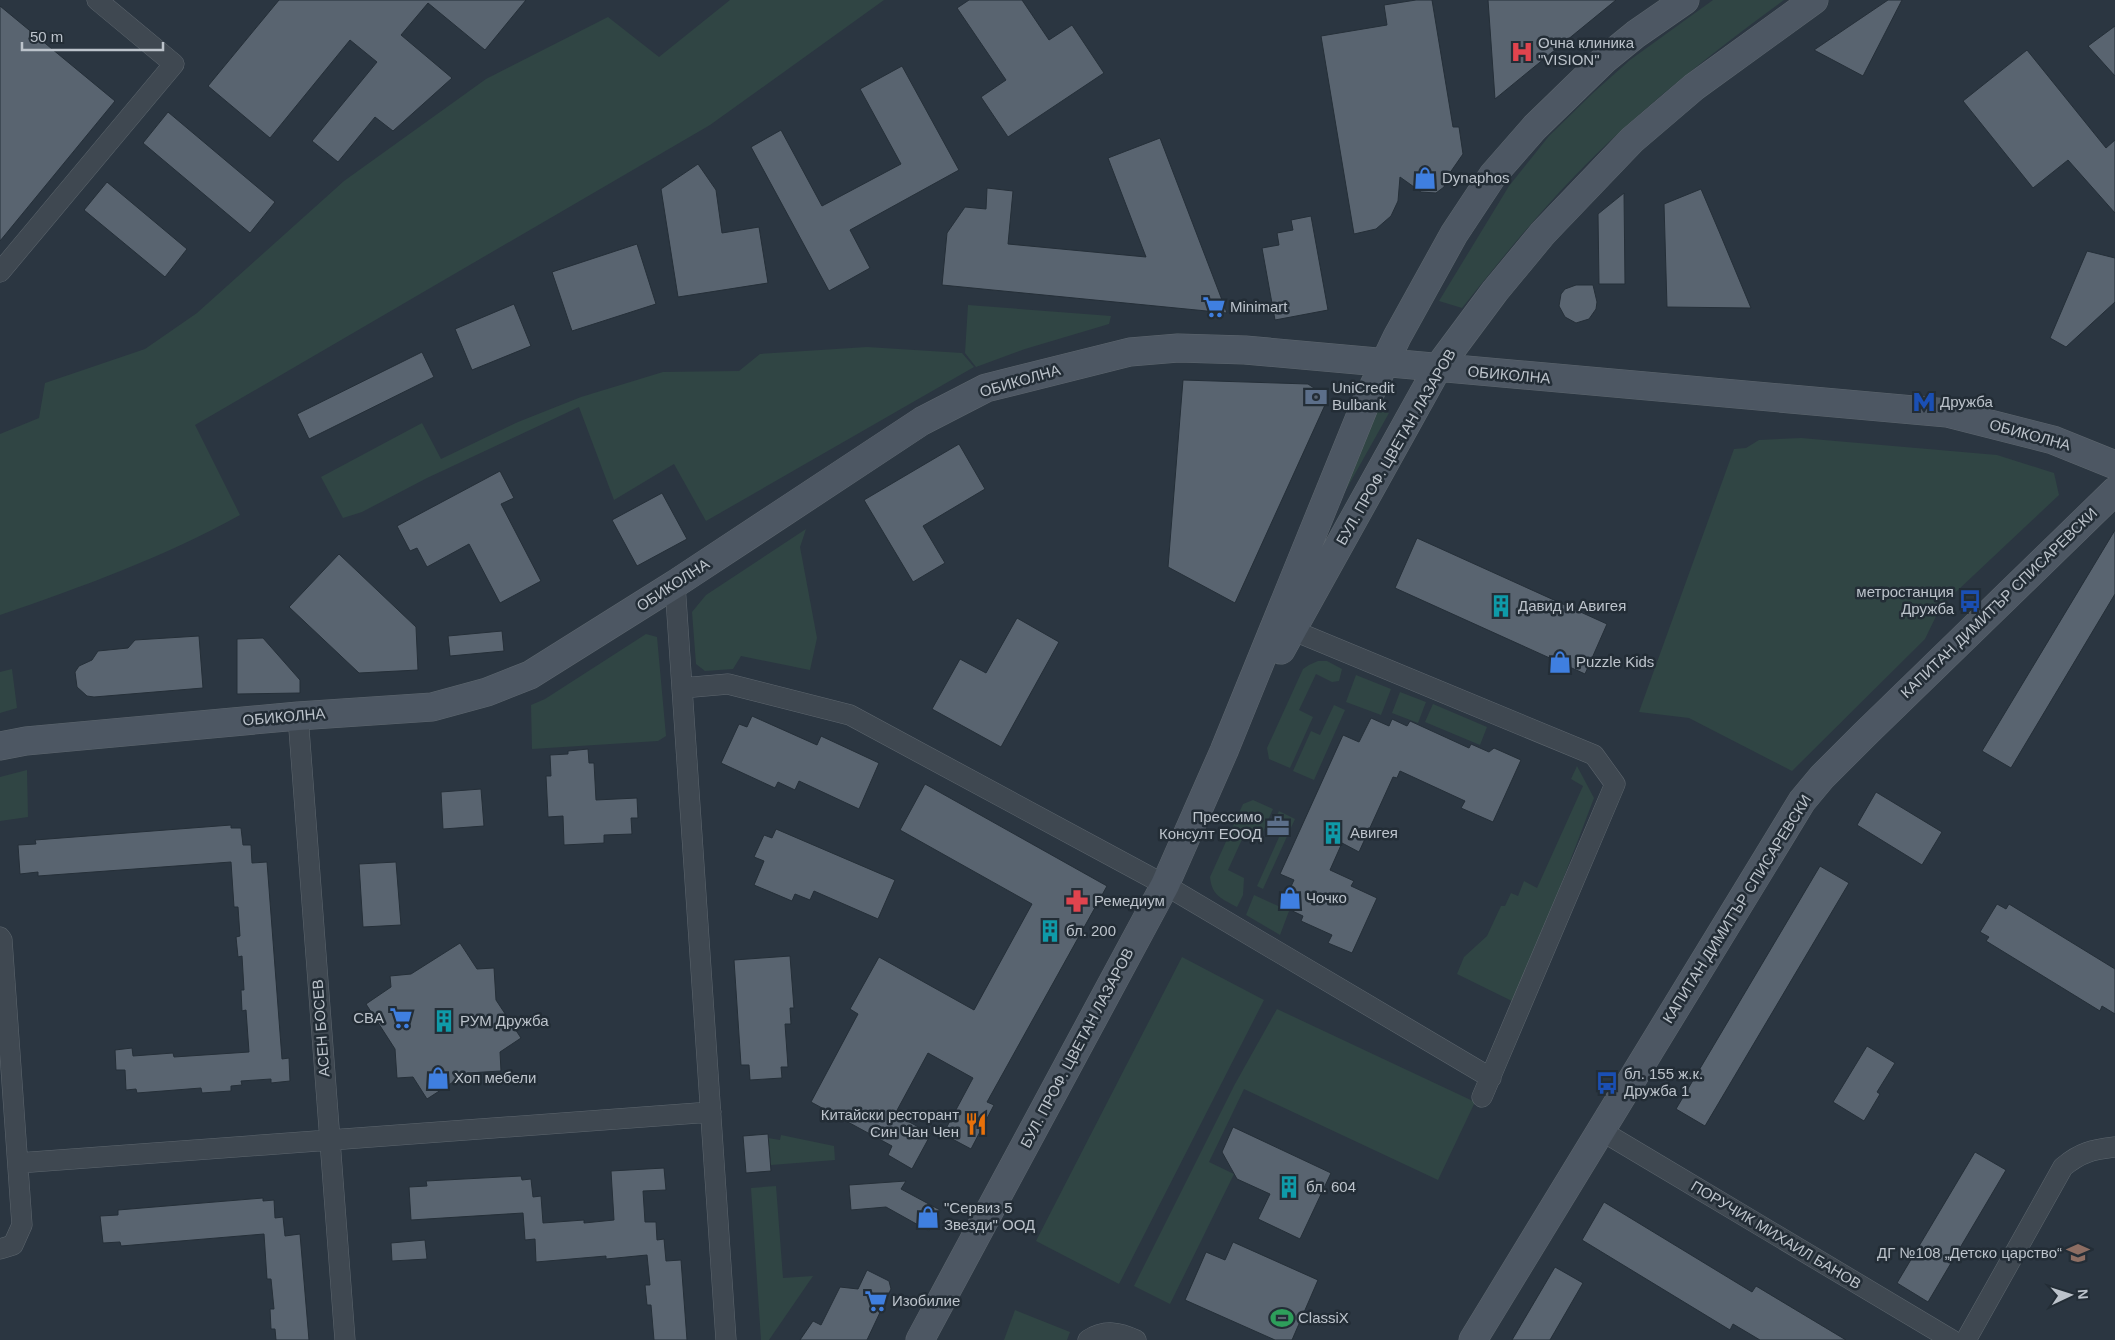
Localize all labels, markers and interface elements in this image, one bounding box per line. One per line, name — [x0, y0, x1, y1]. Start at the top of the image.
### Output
scale bar — [22, 20, 164, 52]
text: 50 m — [30, 28, 63, 45]
place label: Очна клиника "VISION" — [1538, 34, 1635, 68]
hospital icon: Очна клиника "VISION" — [1509, 39, 1535, 65]
shop icon: Dynaphos — [1412, 165, 1438, 191]
place label: Dynaphos — [1442, 169, 1510, 186]
supermarket icon: Minimart — [1201, 294, 1227, 320]
place label: Minimart — [1230, 298, 1288, 315]
street label: БУЛ. ПРОФ. ЦВЕТАН ЛАЗАРОВ — [1332, 346, 1459, 548]
street label: ОБИКОЛНА — [978, 361, 1062, 400]
street label: ОБИКОЛНА — [1467, 362, 1551, 387]
place label: UniCredit Bulbank — [1332, 379, 1395, 413]
bank icon: UniCredit Bulbank — [1303, 384, 1329, 410]
metro station icon: Дружба — [1911, 389, 1937, 415]
place label: Дружба — [1940, 393, 1993, 410]
street label: ОБИКОЛНА — [1988, 416, 2072, 453]
street label: КАПИТАН ДИМИТЪР СПИСАРЕВСКИ — [1897, 504, 2100, 701]
street label: ОБИКОЛНА — [633, 555, 712, 614]
place label: метростанция Дружба — [1856, 583, 1955, 617]
bus stop icon: метростанция Дружба — [1957, 588, 1983, 614]
building icon: Давид и Авигея — [1488, 593, 1514, 619]
place label: Давид и Авигея — [1518, 597, 1626, 614]
shop icon: Puzzle Kids — [1547, 649, 1573, 675]
place label: Puzzle Kids — [1576, 653, 1654, 670]
street label: ОБИКОЛНА — [242, 704, 326, 729]
street label: КАПИТАН ДИМИТЪР СПИСАРЕВСКИ — [1659, 791, 1814, 1026]
place label: Прессимо Консулт ЕООД — [1159, 808, 1262, 842]
office icon: Прессимо Консулт ЕООД — [1265, 813, 1291, 839]
building icon: Авигея — [1320, 820, 1346, 846]
place label: Авигея — [1350, 824, 1398, 841]
shop icon: Чочко — [1277, 885, 1303, 911]
pharmacy icon: Ремедиум — [1064, 888, 1090, 914]
place label: Чочко — [1306, 889, 1347, 906]
place label: Ремедиум — [1094, 892, 1165, 909]
building icon: бл. 200 — [1037, 918, 1063, 944]
place label: бл. 200 — [1066, 922, 1116, 939]
street label: БУЛ. ПРОФ. ЦВЕТАН ЛАЗАРОВ — [1017, 945, 1137, 1150]
street label: АСЕН БОСЕВ — [309, 979, 332, 1077]
supermarket icon: CBA — [388, 1005, 414, 1031]
building icon: РУМ Дружба — [431, 1008, 457, 1034]
place label: CBA — [353, 1009, 384, 1026]
place label: РУМ Дружба — [460, 1012, 549, 1029]
shop icon: Хоп мебели — [425, 1065, 451, 1091]
place label: бл. 155 ж.к. Дружба 1 — [1624, 1065, 1703, 1099]
place label: Хоп мебели — [454, 1069, 536, 1086]
bus stop icon: бл. 155 ж.к. Дружба 1 — [1594, 1070, 1620, 1096]
place label: Китайски ресторант Син Чан Чен — [821, 1106, 959, 1140]
restaurant icon: Китайски ресторант Син Чан Чен — [963, 1111, 989, 1137]
building icon: бл. 604 — [1276, 1174, 1302, 1200]
street label: ПОРУЧИК МИХАИЛ БАНОВ — [1688, 1177, 1864, 1292]
place label: бл. 604 — [1306, 1178, 1356, 1195]
place label: "Сервиз 5 Звезди" ООД — [944, 1199, 1035, 1233]
shop icon: "Сервиз 5 Звезди" ООД — [915, 1204, 941, 1230]
school or university icon: ДГ №108 „Детско царство“ — [2065, 1240, 2091, 1266]
place label: ДГ №108 „Детско царство“ — [1877, 1244, 2062, 1261]
north arrow — [2045, 1270, 2095, 1320]
supermarket icon: Изобилие — [863, 1288, 889, 1314]
text: N — [2075, 1288, 2091, 1300]
place label: Изобилие — [892, 1292, 960, 1309]
sports icon: ClassiX — [1269, 1305, 1295, 1331]
place label: ClassiX — [1298, 1309, 1349, 1326]

